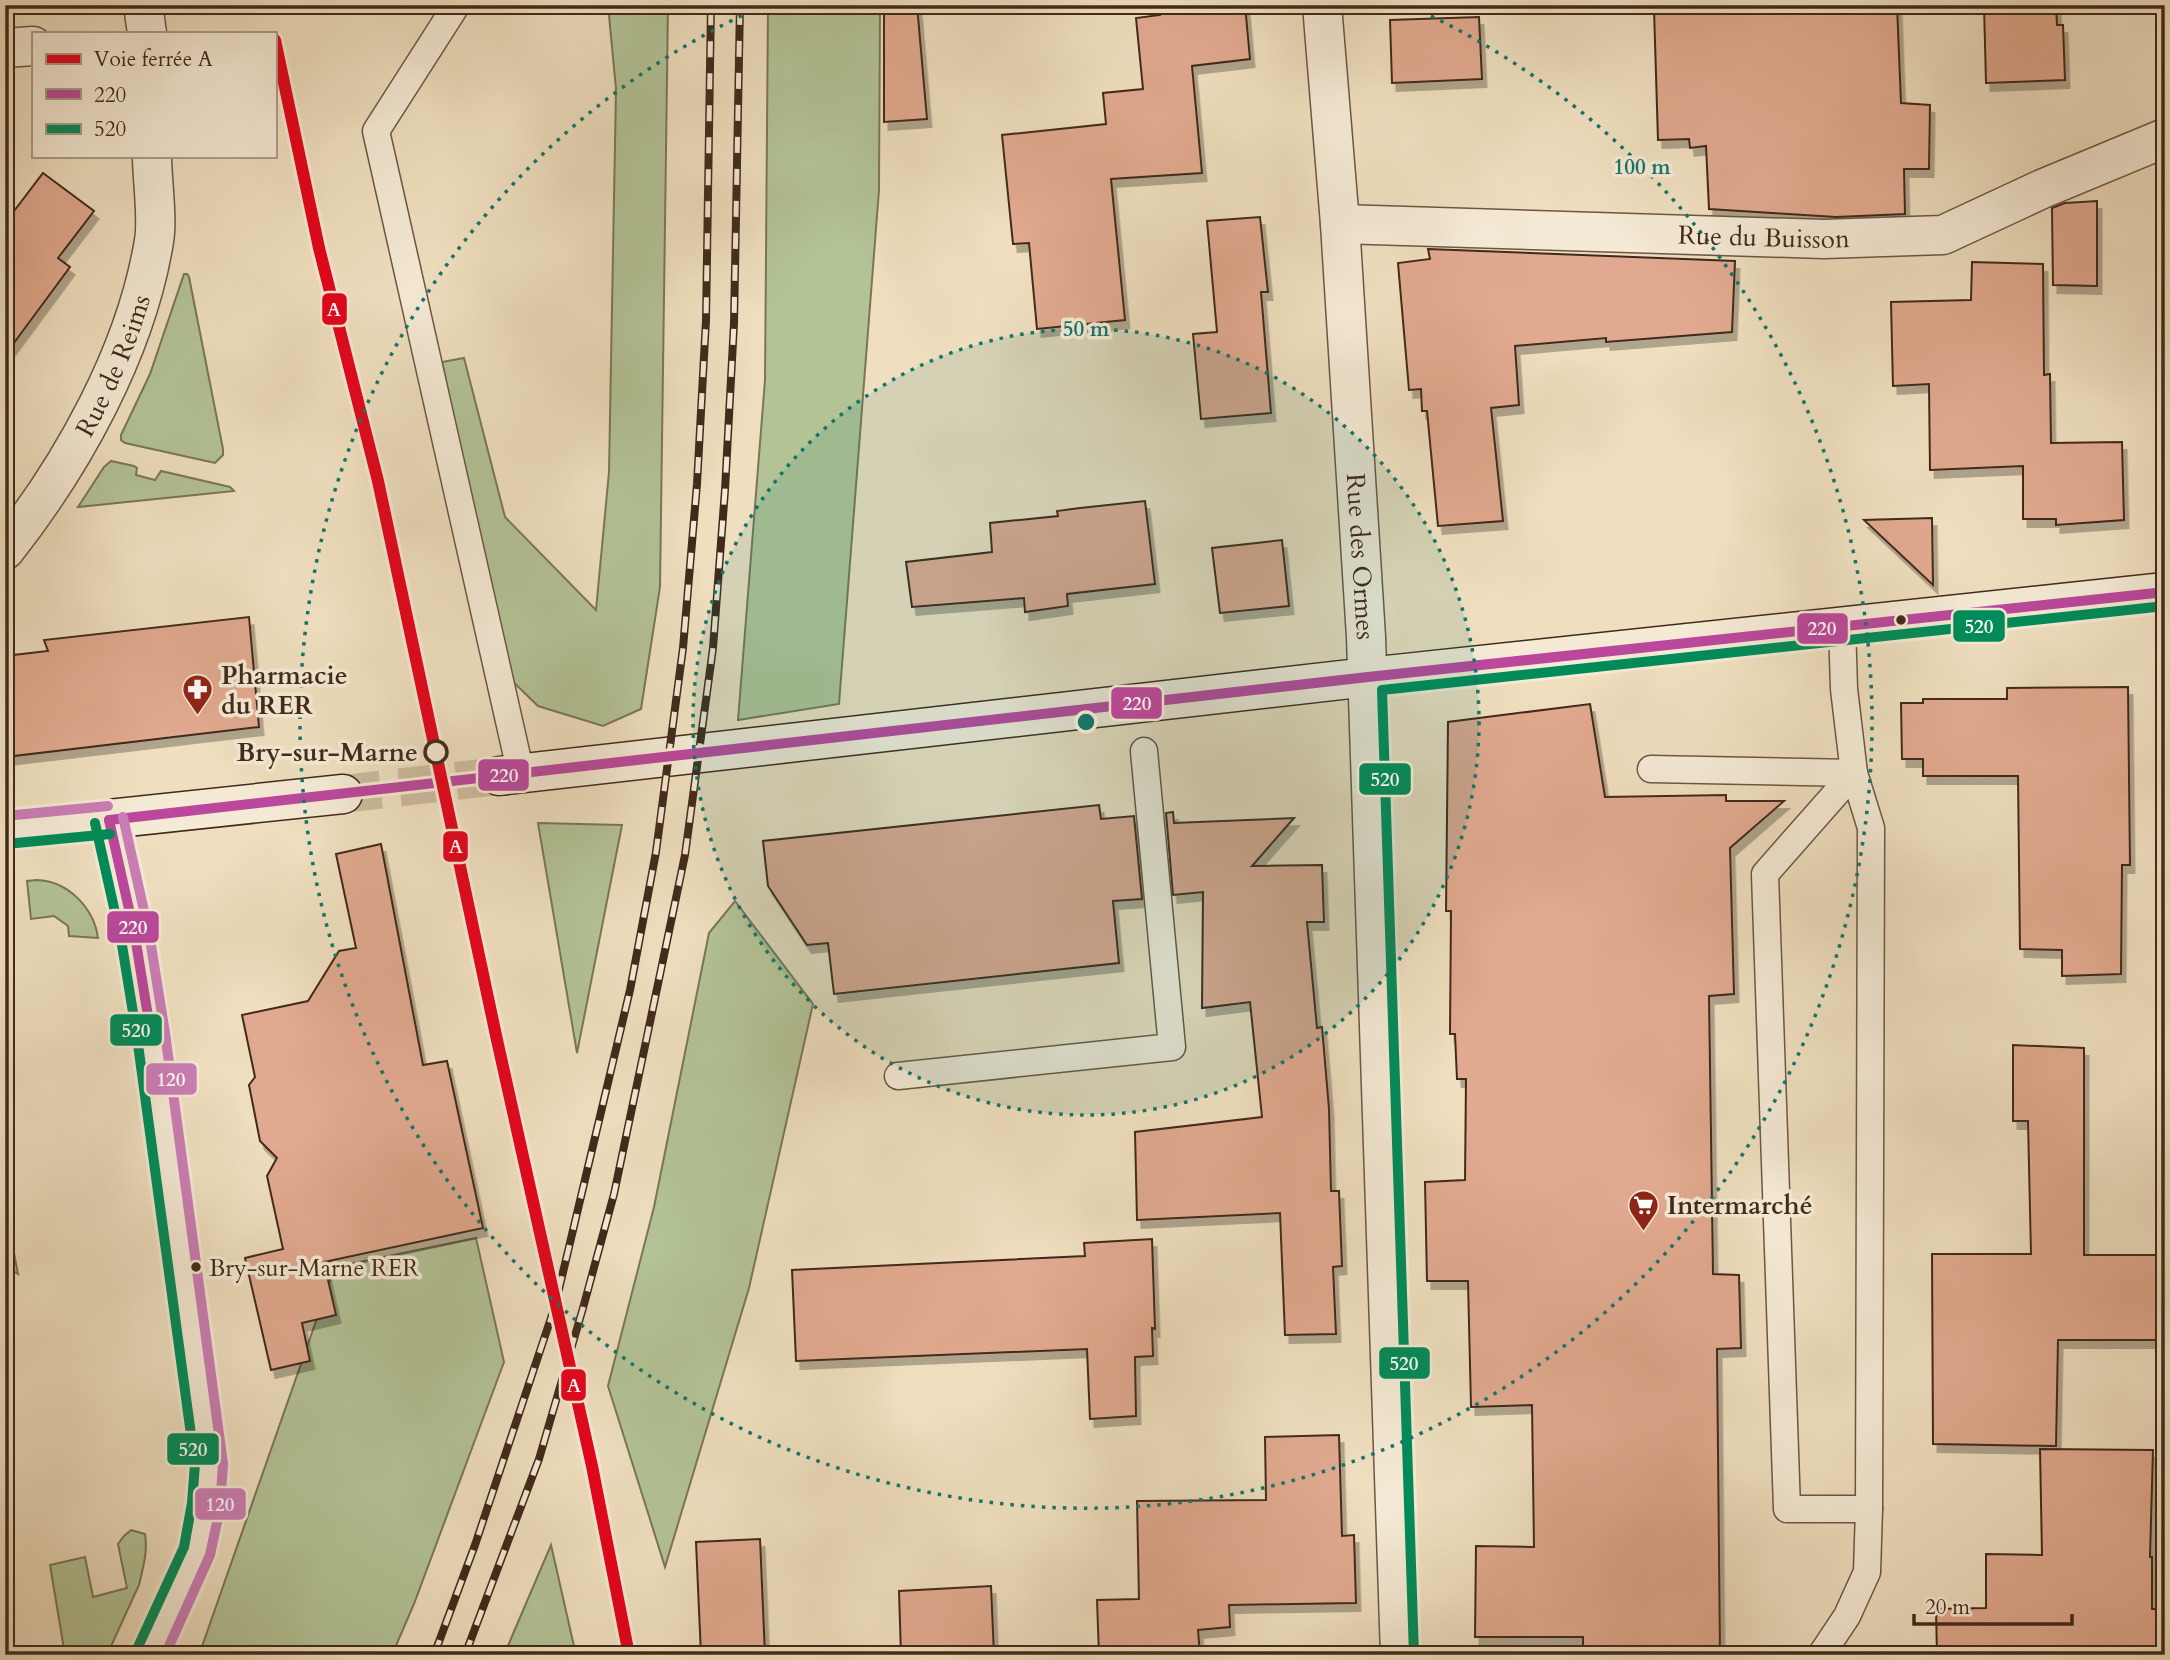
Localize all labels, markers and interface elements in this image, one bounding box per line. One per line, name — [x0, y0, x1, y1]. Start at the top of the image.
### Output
legend — [32, 32, 276, 158]
text: Voie ferrée A — [94, 45, 213, 74]
text: 220 — [94, 81, 126, 110]
text: 520 — [94, 115, 126, 144]
text: 100 m — [1613, 153, 1671, 182]
street label: Rue du Buisson — [1677, 217, 1850, 257]
street label: Rue de Reims — [67, 290, 159, 443]
line badge: A — [321, 292, 348, 326]
text: A — [327, 297, 342, 323]
text: 50 m — [1063, 315, 1110, 344]
street label: Rue des Ormes — [1338, 472, 1383, 641]
line badge: 520 — [1952, 609, 2006, 643]
line badge: 220 — [1796, 612, 1849, 645]
unlabelled marker — [1894, 613, 1908, 627]
text: 520 — [1964, 614, 1994, 640]
text: 220 — [1807, 616, 1837, 642]
place label: Pharmacie du RER — [221, 658, 348, 723]
pharmacy icon: Pharmacie du RER — [181, 673, 215, 717]
line badge: 220 — [1110, 686, 1163, 720]
text: 220 — [1122, 691, 1152, 717]
centre of rings — [1074, 710, 1098, 734]
place label: Bry-sur-Marne — [237, 735, 418, 770]
marker: Bry-sur-Marne — [424, 740, 448, 764]
line badge: 220 — [477, 758, 530, 792]
line badge: 520 — [1358, 762, 1412, 796]
text: 220 — [489, 763, 519, 789]
text: 520 — [1370, 767, 1400, 793]
line badge: A — [442, 830, 469, 863]
text: A — [449, 834, 464, 860]
line badge: 220 — [106, 910, 160, 944]
text: 220 — [118, 915, 148, 941]
line badge: 520 — [109, 1013, 163, 1047]
text: 520 — [121, 1018, 151, 1044]
line badge: 120 — [145, 1062, 198, 1096]
text: 120 — [156, 1067, 186, 1093]
supermarket icon: Intermarché — [1627, 1188, 1661, 1232]
place label: Intermarché — [1667, 1188, 1813, 1223]
place label: Bry-sur-Marne RER — [209, 1252, 419, 1285]
marker: Bry-sur-Marne RER — [189, 1260, 203, 1274]
line badge: 520 — [1378, 1346, 1431, 1380]
text: 520 — [1389, 1351, 1419, 1377]
line badge: A — [560, 1368, 587, 1402]
text: A — [567, 1373, 582, 1399]
line badge: 520 — [166, 1432, 220, 1466]
text: 520 — [178, 1437, 208, 1463]
line badge: 120 — [194, 1487, 247, 1521]
text: 120 — [205, 1492, 235, 1518]
scale bar — [1914, 1583, 2072, 1627]
text: 20 m — [1925, 1593, 1970, 1622]

